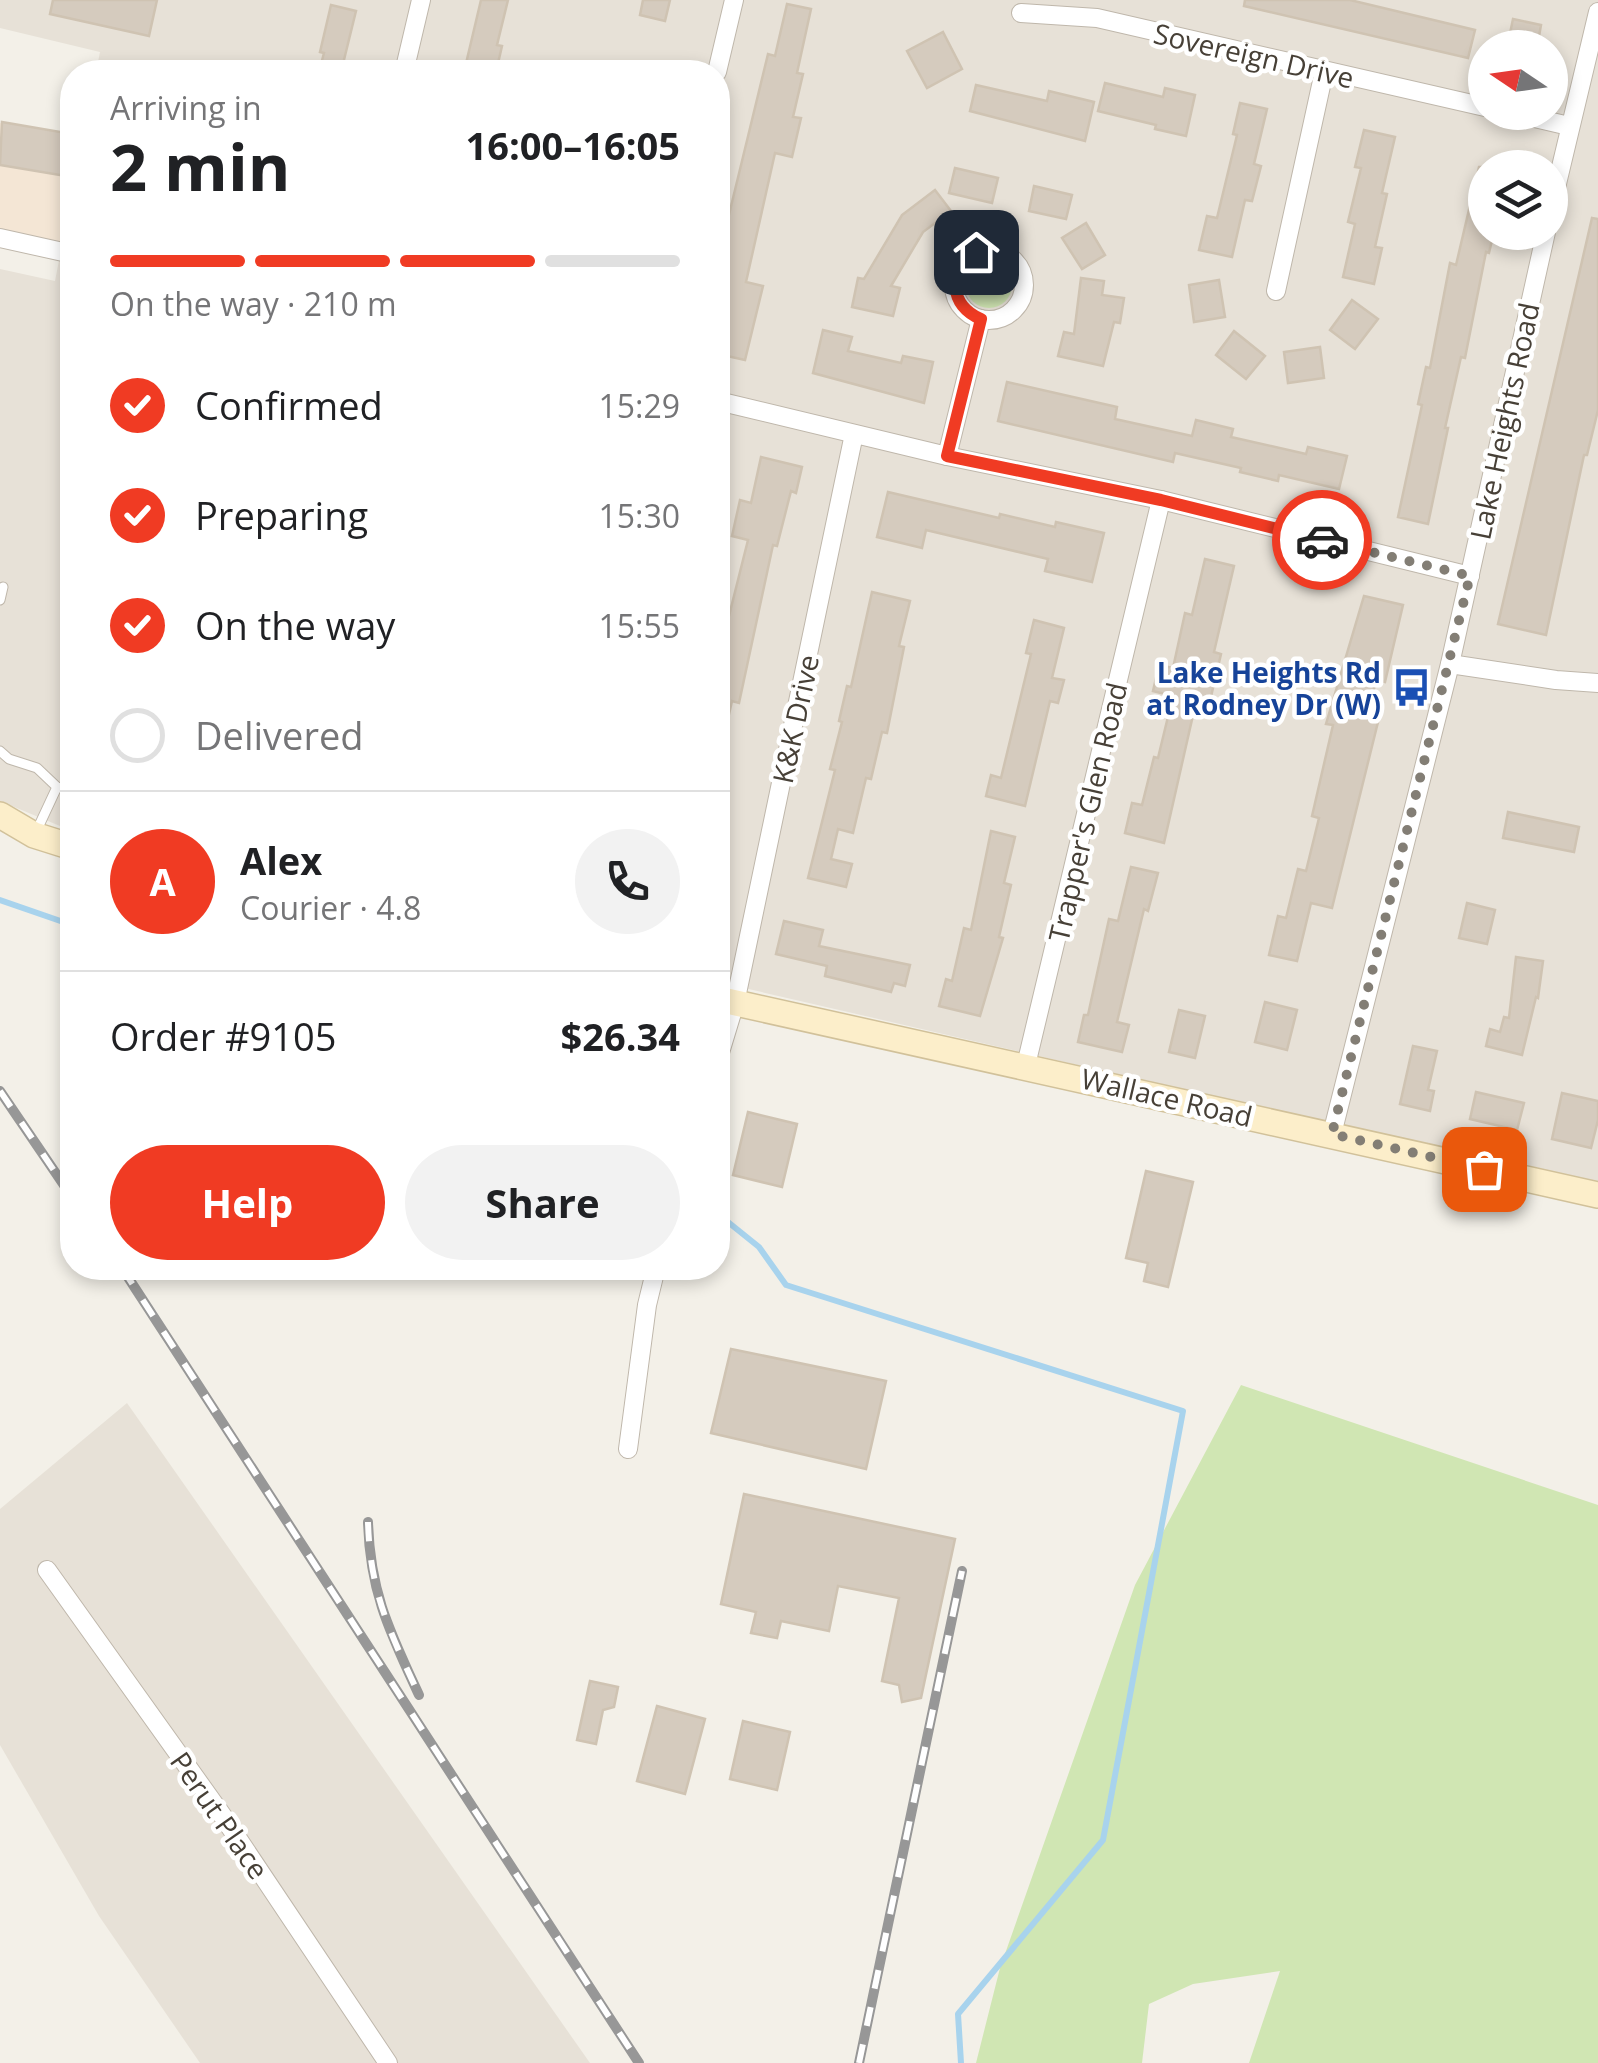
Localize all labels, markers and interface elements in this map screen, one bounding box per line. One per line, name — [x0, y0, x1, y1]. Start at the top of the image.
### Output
street label: Sovereign Drive — [1150, 14, 1358, 96]
north arrow — [1468, 30, 1568, 130]
map controls — [1468, 30, 1568, 250]
text: Arriving in — [110, 86, 262, 129]
text: 16:00–16:05 — [466, 119, 680, 171]
text: 2 min — [110, 122, 290, 210]
button: layers — [1468, 150, 1568, 250]
pin — [934, 210, 1019, 295]
icon: home — [949, 225, 1004, 280]
text: On the way · 210 m — [110, 282, 397, 325]
street label: Lake Heights Road — [1460, 299, 1548, 543]
icon: check — [110, 378, 165, 433]
text: Confirmed — [195, 379, 383, 431]
text: 15:29 — [598, 384, 680, 427]
icon: check — [110, 488, 165, 543]
text: Preparing — [195, 489, 368, 541]
courier — [1272, 490, 1372, 590]
text: 15:30 — [598, 494, 680, 537]
icon: car — [1295, 513, 1350, 568]
icon: check — [110, 598, 165, 653]
text: On the way — [195, 599, 395, 651]
text: 15:55 — [598, 604, 680, 647]
street label: K&K Drive — [763, 651, 827, 787]
place label: Lake Heights Rd at Rodney Dr (W) — [1146, 653, 1381, 723]
bus stop icon: Lake Heights Rd at Rodney Dr (W) — [1390, 667, 1432, 709]
street label: Trapper's Glen Road — [1039, 679, 1135, 945]
text: Delivered — [195, 709, 364, 761]
button: phone — [575, 829, 680, 934]
text: Alex — [240, 834, 322, 886]
text: A — [149, 855, 176, 907]
text: Courier · 4.8 — [240, 886, 421, 929]
text: Order #9105 — [110, 1010, 337, 1062]
text: $26.34 — [561, 1010, 680, 1062]
street label: Wallace Road — [1078, 1059, 1256, 1135]
pin — [1442, 1127, 1527, 1212]
icon: bag — [1457, 1142, 1512, 1197]
button: Help — [110, 1145, 385, 1260]
button: Share — [405, 1145, 680, 1260]
street label: Perut Place — [162, 1744, 278, 1886]

